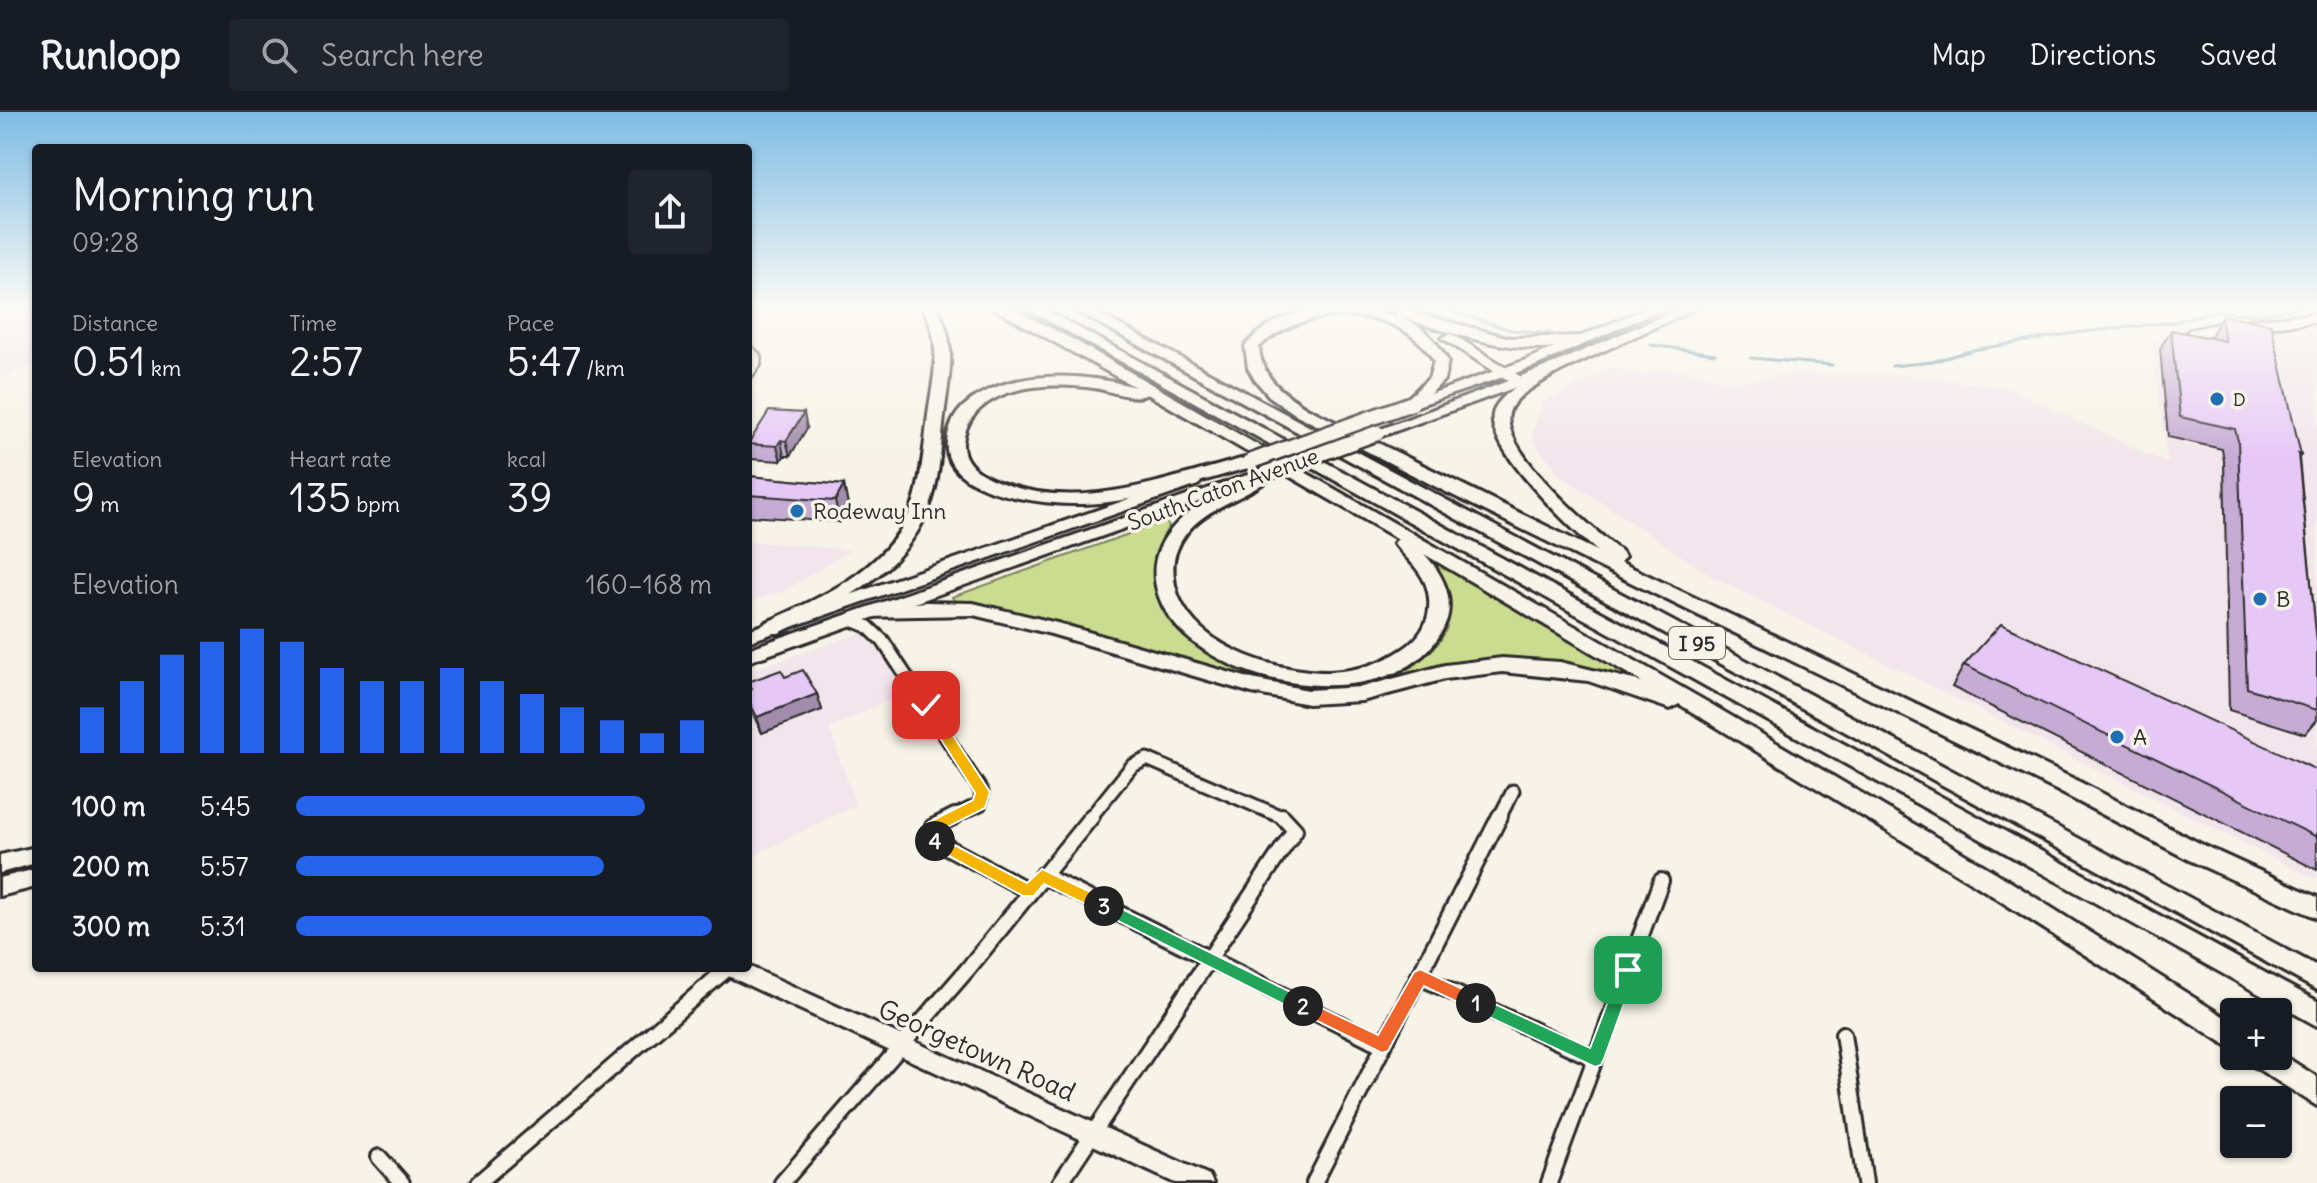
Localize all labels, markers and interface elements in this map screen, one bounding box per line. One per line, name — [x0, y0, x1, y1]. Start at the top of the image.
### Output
search box — [229, 19, 789, 91]
text: Runloop — [40, 32, 181, 79]
icon: search — [257, 33, 301, 77]
text: Search here — [321, 36, 484, 74]
text: Map — [1931, 37, 1986, 73]
text: Directions — [2030, 37, 2156, 73]
text: Saved — [2200, 37, 2277, 73]
text: Morning run — [72, 168, 315, 223]
button: share — [628, 170, 712, 254]
text: 09:28 — [72, 226, 139, 259]
text: Distance — [72, 309, 158, 337]
text: Time — [289, 309, 337, 337]
text: Pace — [507, 309, 554, 337]
text: 0.51 — [72, 337, 145, 387]
text: 2:57 — [289, 337, 363, 387]
text: 5:47 — [507, 337, 581, 387]
text: km — [145, 354, 181, 382]
text: /km — [581, 354, 625, 382]
place label: D — [2233, 388, 2246, 411]
marker: D — [2208, 390, 2226, 408]
street label: South Caton Avenue — [1124, 441, 1322, 537]
text: Elevation — [72, 445, 162, 473]
text: Heart rate — [289, 445, 391, 473]
text: kcal — [507, 445, 546, 473]
text: 9 — [72, 473, 95, 523]
text: 135 — [289, 473, 351, 523]
text: 39 — [507, 473, 552, 523]
text: m — [95, 490, 120, 518]
text: bpm — [351, 490, 400, 518]
place label: Rodeway Inn — [813, 497, 946, 525]
marker: Rodeway Inn — [788, 502, 806, 520]
text: Elevation — [72, 568, 179, 601]
text: 160–168 m — [586, 568, 712, 601]
place label: B — [2276, 585, 2290, 613]
marker: B — [2251, 590, 2269, 608]
road number: I 95 — [1669, 627, 1725, 659]
pin — [892, 671, 960, 739]
icon: check — [904, 683, 948, 727]
place label: A — [2133, 723, 2147, 751]
marker: A — [2108, 728, 2126, 746]
text: 100 m — [72, 790, 146, 823]
text: 5:45 — [200, 790, 251, 823]
pin: 4 — [915, 821, 955, 861]
text: 4 — [929, 827, 941, 855]
text: 200 m — [72, 850, 149, 883]
text: 5:57 — [200, 850, 249, 883]
pin: 3 — [1084, 886, 1124, 926]
text: 3 — [1098, 892, 1110, 920]
text: 300 m — [72, 910, 150, 943]
text: 5:31 — [200, 910, 246, 943]
pin — [1594, 936, 1662, 1004]
icon: arrive — [1606, 948, 1650, 992]
pin: 1 — [1456, 983, 1496, 1023]
pin: 2 — [1283, 986, 1323, 1026]
text: 1 — [1472, 989, 1480, 1017]
street label: Georgetown Road — [873, 992, 1081, 1108]
text: 2 — [1297, 992, 1309, 1020]
map controls — [2220, 998, 2292, 1158]
button: + — [2220, 998, 2292, 1070]
button: − — [2220, 1086, 2292, 1158]

